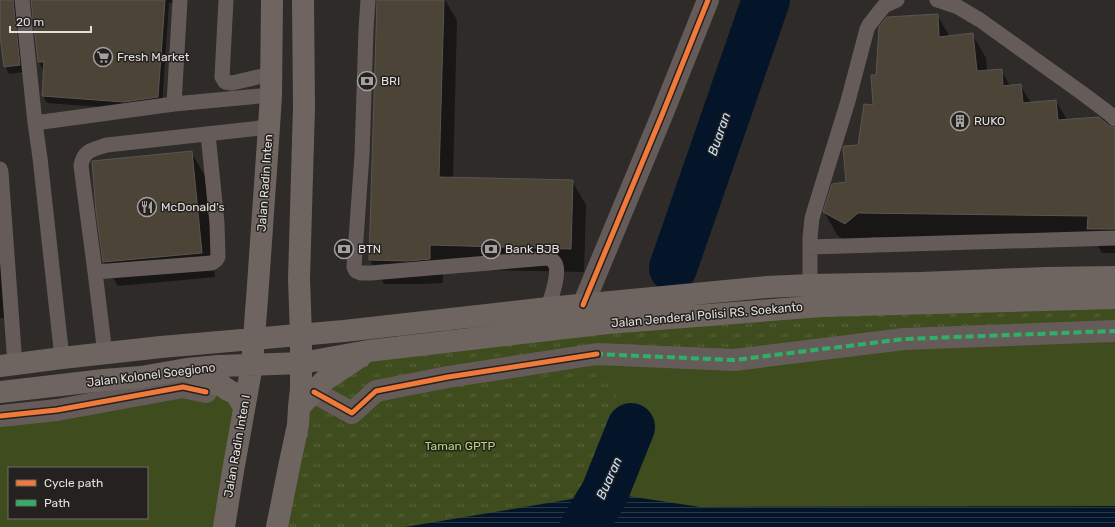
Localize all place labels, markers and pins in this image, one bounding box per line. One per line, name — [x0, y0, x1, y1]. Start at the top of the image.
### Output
supermarket icon: Fresh Market — [92, 46, 114, 68]
place label: Fresh Market — [117, 50, 190, 64]
bank icon: BRI — [356, 70, 378, 92]
place label: BRI — [381, 74, 400, 88]
building icon: RUKO — [949, 110, 971, 132]
place label: RUKO — [974, 114, 1005, 128]
restaurant icon: McDonald's — [136, 196, 158, 218]
place label: McDonald's — [161, 200, 225, 214]
bank icon: BTN — [333, 238, 355, 260]
bank icon: Bank BJB — [480, 238, 502, 260]
place label: BTN — [358, 242, 381, 256]
place label: Bank BJB — [505, 242, 560, 256]

